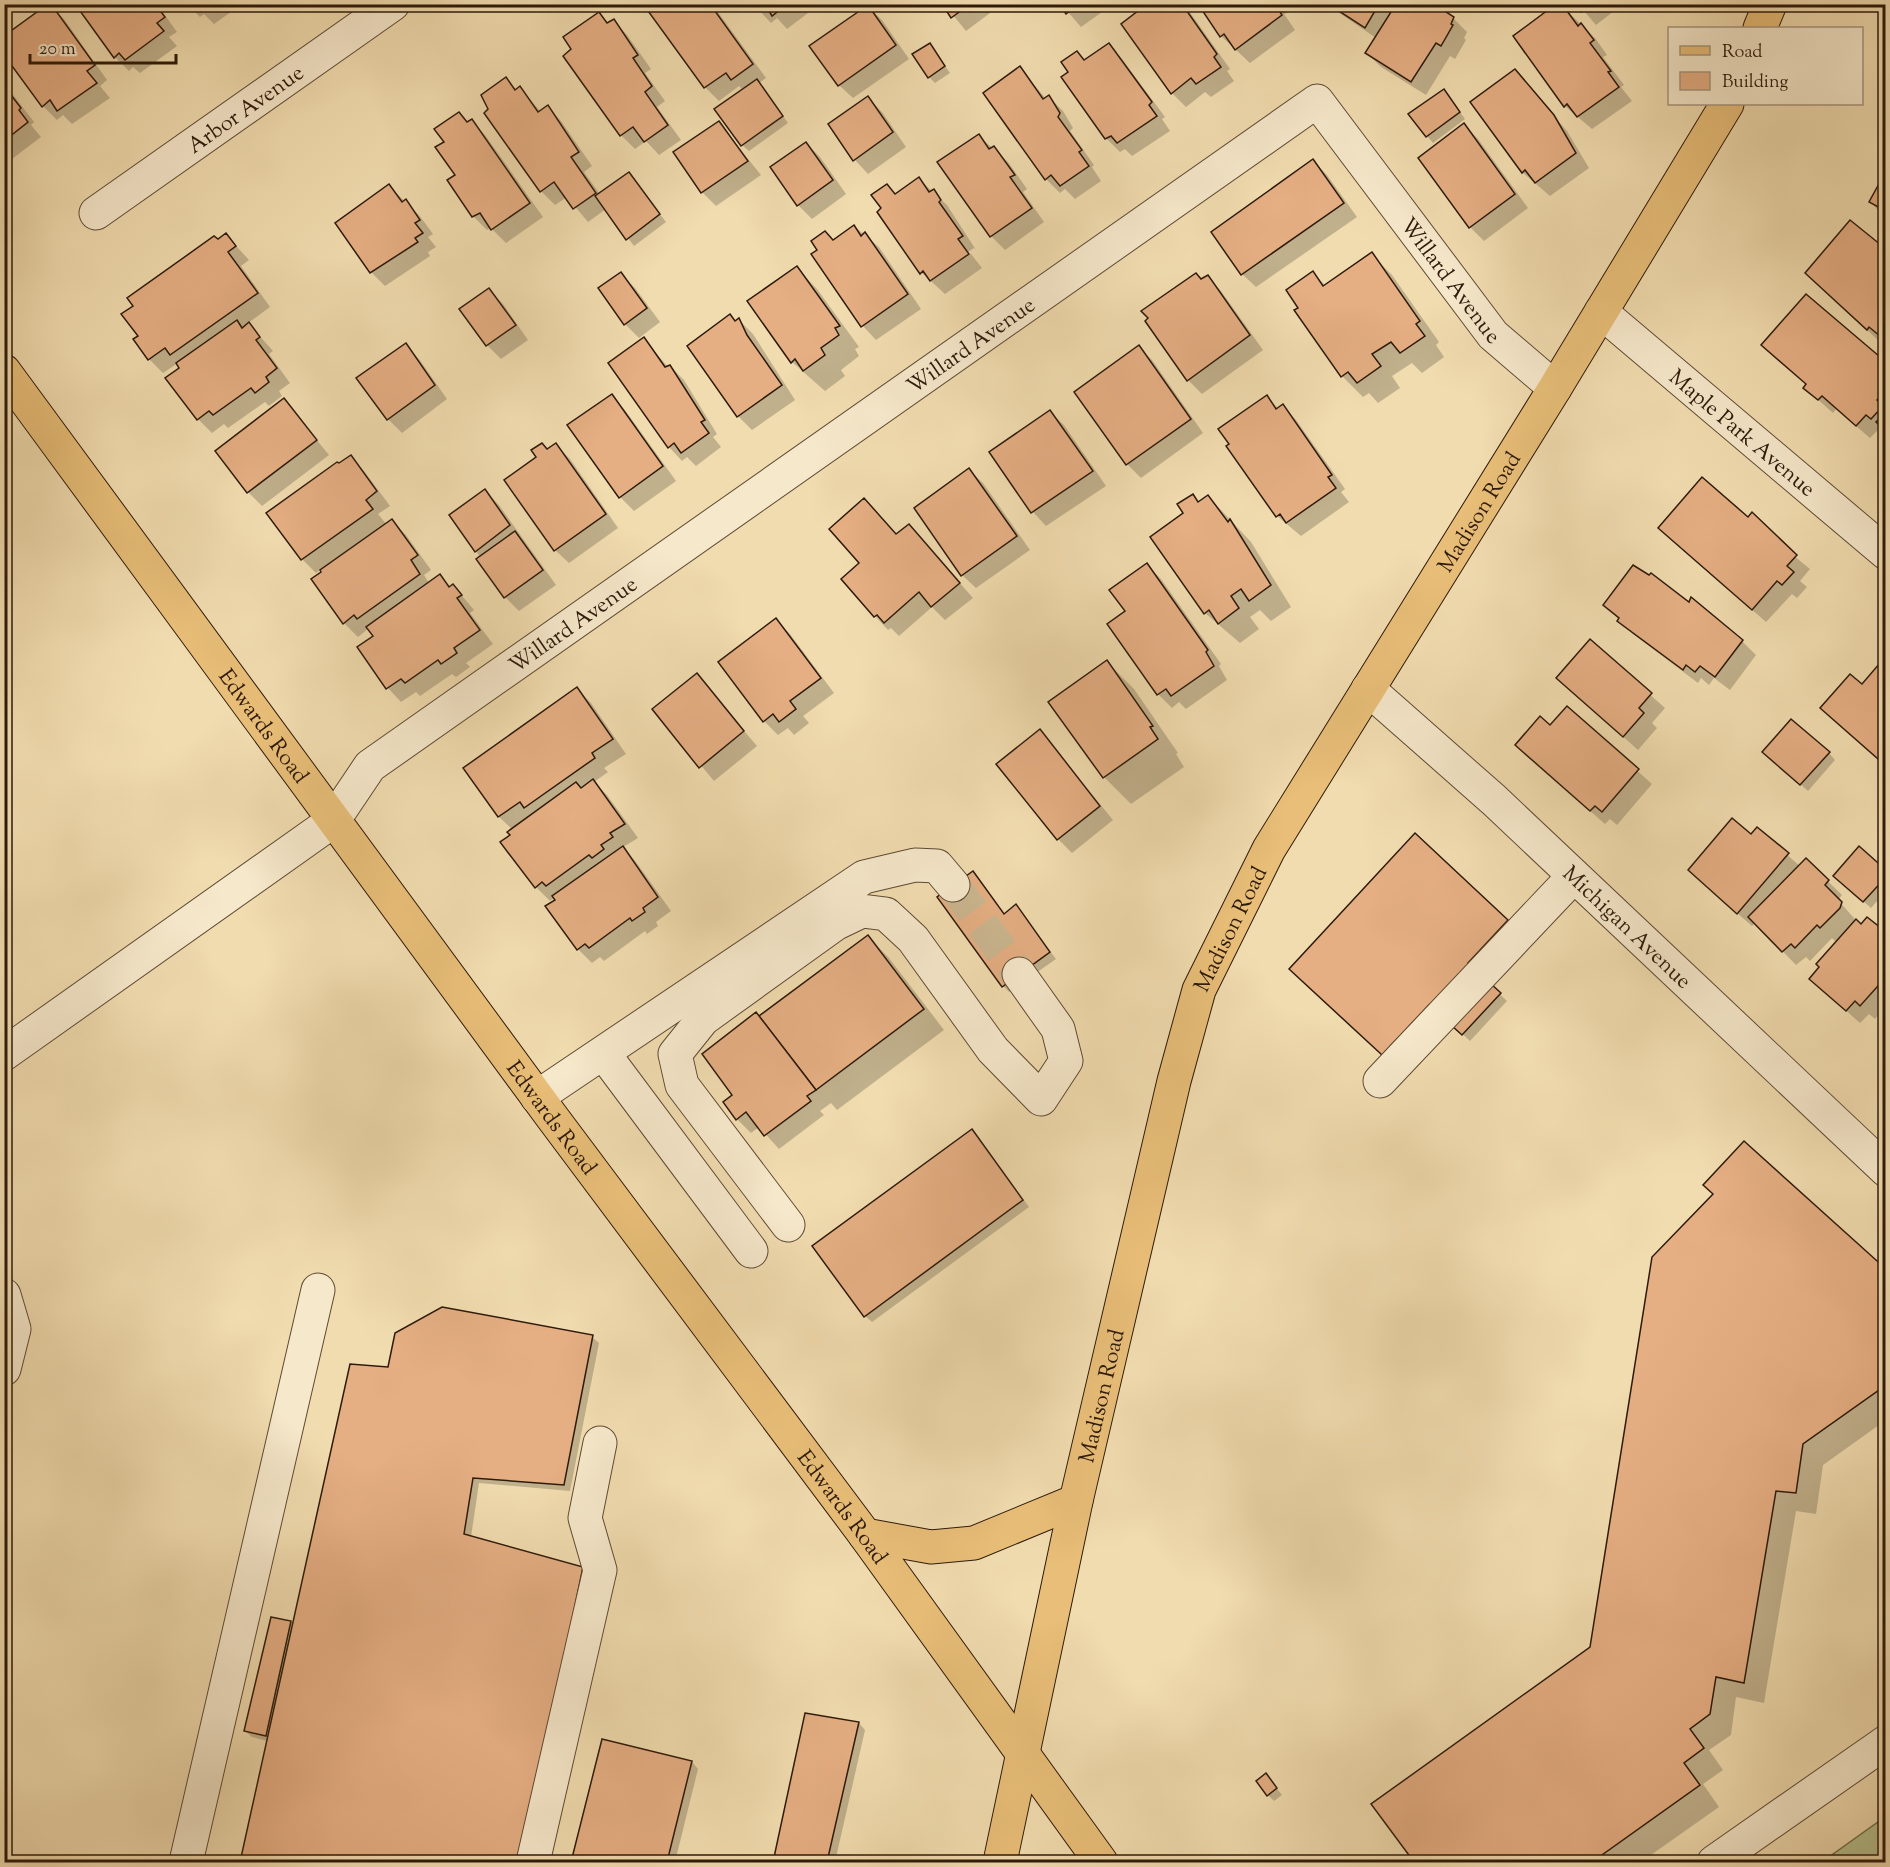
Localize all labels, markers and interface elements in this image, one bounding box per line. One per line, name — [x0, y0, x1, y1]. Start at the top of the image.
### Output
scale bar — [30, 27, 176, 65]
legend — [1668, 27, 1863, 105]
text: 20 m — [39, 37, 76, 63]
text: Road — [1722, 40, 1762, 66]
street label: Arbor Avenue — [182, 58, 311, 163]
text: Building — [1722, 70, 1788, 96]
street label: Willard Avenue — [1391, 212, 1506, 353]
street label: Willard Avenue — [901, 291, 1043, 403]
street label: Maple Park Avenue — [1661, 363, 1821, 506]
street label: Madison Road — [1431, 447, 1530, 580]
street label: Willard Avenue — [504, 570, 645, 683]
street label: Edwards Road — [209, 663, 315, 791]
street label: Michigan Avenue — [1554, 859, 1698, 998]
street label: Madison Road — [1187, 862, 1277, 998]
street label: Edwards Road — [497, 1055, 603, 1183]
street label: Madison Road — [1072, 1326, 1135, 1467]
street label: Edwards Road — [788, 1444, 894, 1572]

